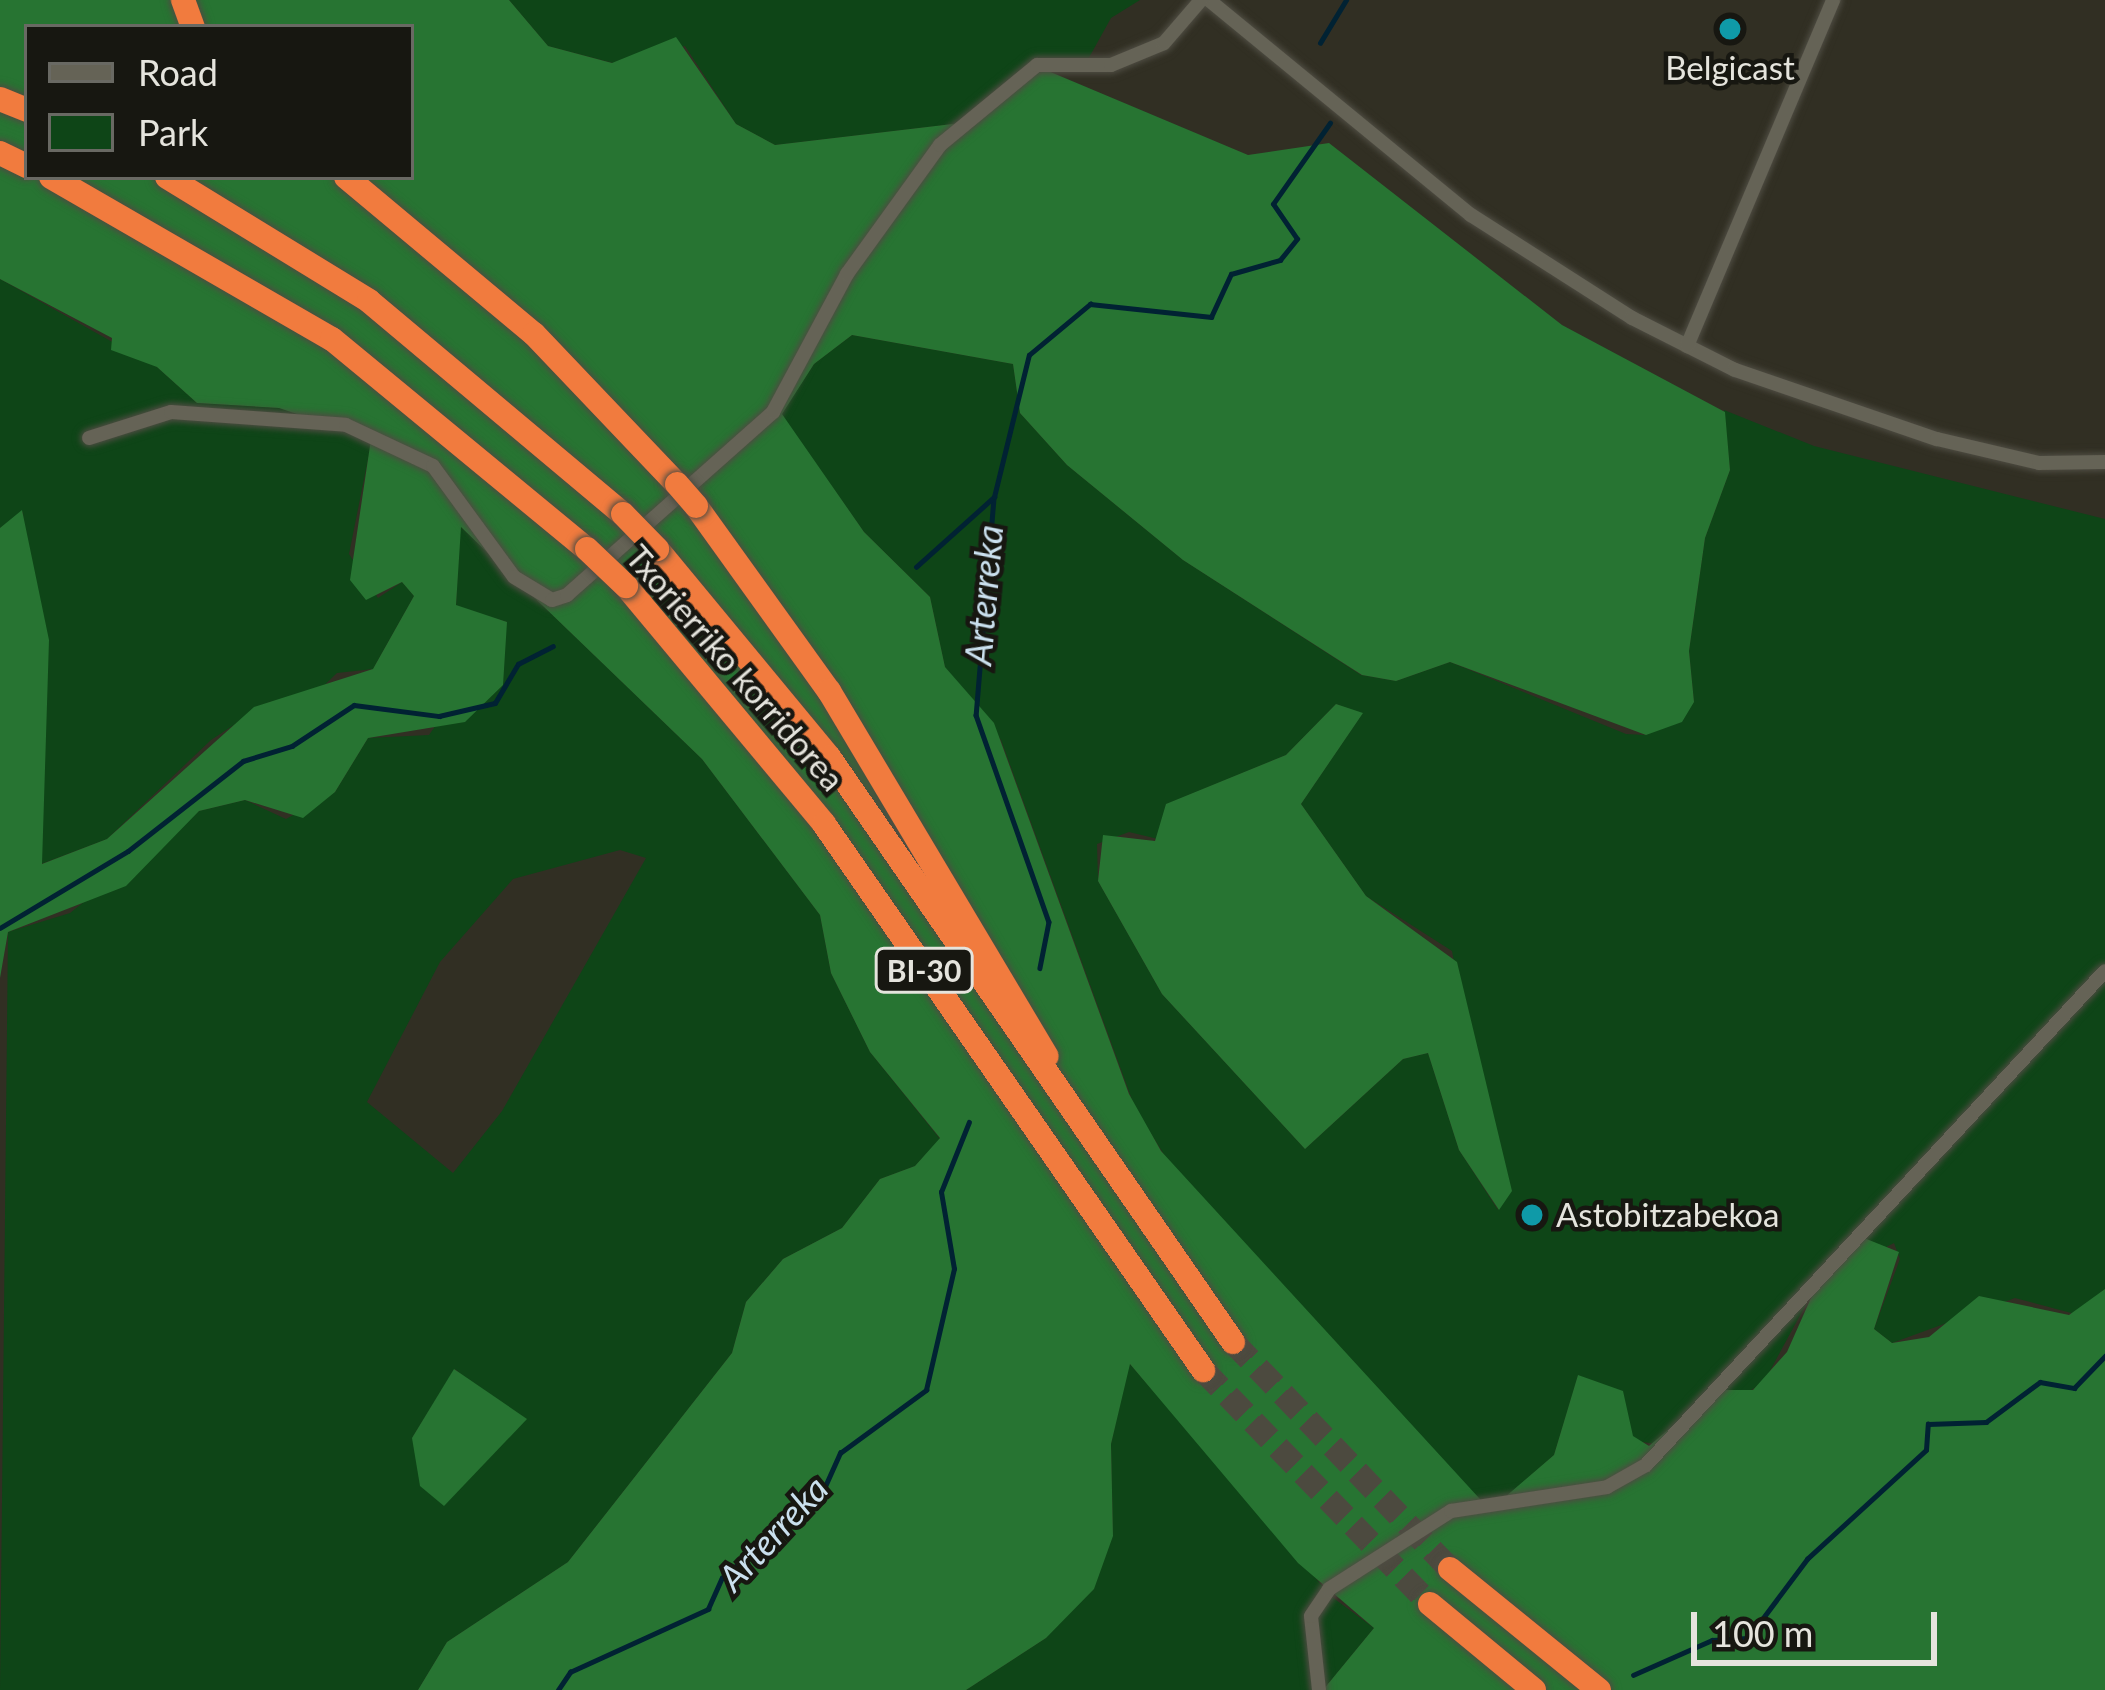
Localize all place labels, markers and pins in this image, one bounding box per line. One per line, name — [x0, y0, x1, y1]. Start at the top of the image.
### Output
marker: Belgicast — [1717, 16, 1743, 42]
place label: Belgicast — [1665, 48, 1795, 88]
place label: Astobitzabekoa — [1556, 1195, 1779, 1235]
marker: Astobitzabekoa — [1519, 1202, 1545, 1228]

